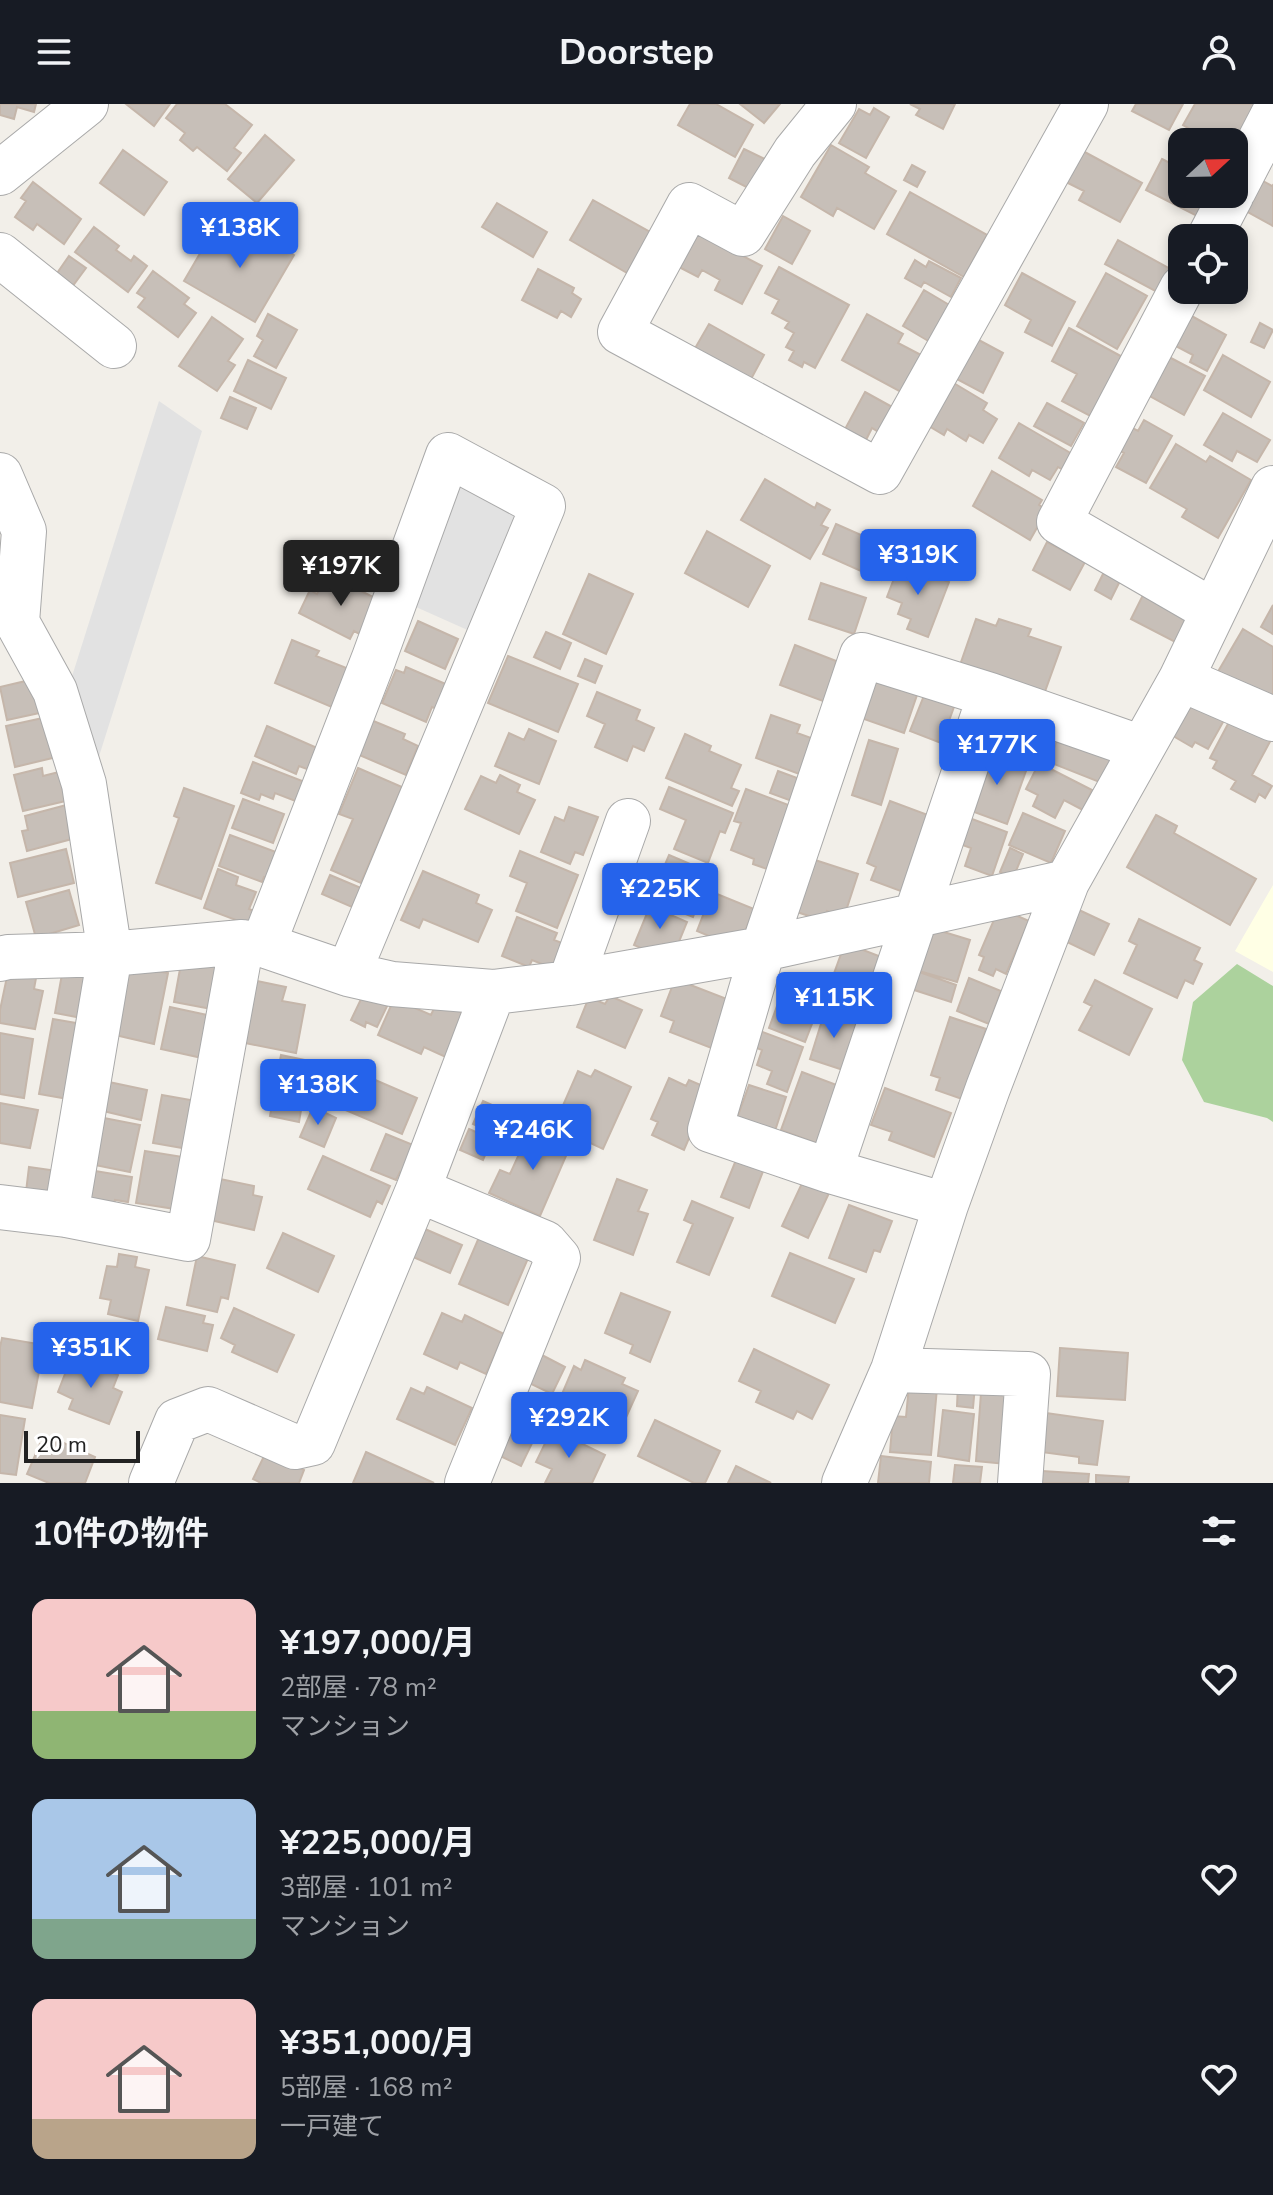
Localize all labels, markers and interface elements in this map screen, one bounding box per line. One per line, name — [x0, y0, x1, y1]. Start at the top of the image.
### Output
text: Doorstep — [559, 28, 714, 77]
icon: menu — [32, 30, 76, 74]
icon: person — [1197, 30, 1241, 74]
north arrow — [1168, 128, 1248, 208]
map controls — [1168, 128, 1248, 304]
pin: ¥138K — [184, 202, 296, 270]
text: ¥138K — [200, 210, 280, 245]
button: locate — [1168, 224, 1248, 304]
pin: ¥319K — [862, 529, 974, 597]
text: ¥319K — [878, 537, 958, 572]
pin: ¥197K — [285, 540, 397, 608]
text: ¥197K — [301, 548, 381, 583]
pin: ¥177K — [941, 719, 1053, 787]
text: ¥177K — [957, 727, 1037, 762]
pin: ¥225K — [604, 863, 716, 931]
text: ¥225K — [620, 871, 700, 906]
pin: ¥115K — [778, 972, 890, 1040]
text: ¥115K — [794, 980, 874, 1015]
pin: ¥138K — [262, 1059, 374, 1127]
text: ¥138K — [278, 1067, 358, 1102]
pin: ¥246K — [477, 1104, 589, 1172]
text: ¥246K — [493, 1112, 573, 1147]
pin: ¥351K — [35, 1322, 147, 1390]
text: ¥351K — [51, 1330, 131, 1365]
pin: ¥292K — [513, 1392, 625, 1460]
text: ¥292K — [529, 1400, 609, 1435]
scale bar — [24, 1427, 140, 1463]
text: 20 m — [36, 1430, 87, 1460]
icon: filters — [1197, 1509, 1241, 1553]
text: 10件の物件 — [32, 1511, 209, 1557]
text: ¥197,000/月 — [280, 1620, 476, 1666]
icon: home — [96, 1631, 192, 1727]
icon: heart — [1197, 1657, 1241, 1701]
text: 2部屋 · 78 m² — [280, 1670, 437, 1705]
text: マンション — [280, 1709, 410, 1744]
text: ¥225,000/月 — [280, 1820, 476, 1866]
icon: home — [96, 1831, 192, 1927]
icon: heart — [1197, 1857, 1241, 1901]
text: 3部屋 · 101 m² — [280, 1870, 453, 1905]
text: マンション — [280, 1909, 410, 1944]
text: ¥351,000/月 — [280, 2020, 476, 2066]
icon: home — [96, 2031, 192, 2127]
icon: heart — [1197, 2057, 1241, 2101]
text: 5部屋 · 168 m² — [280, 2070, 453, 2105]
text: 一戸建て — [280, 2109, 384, 2144]

